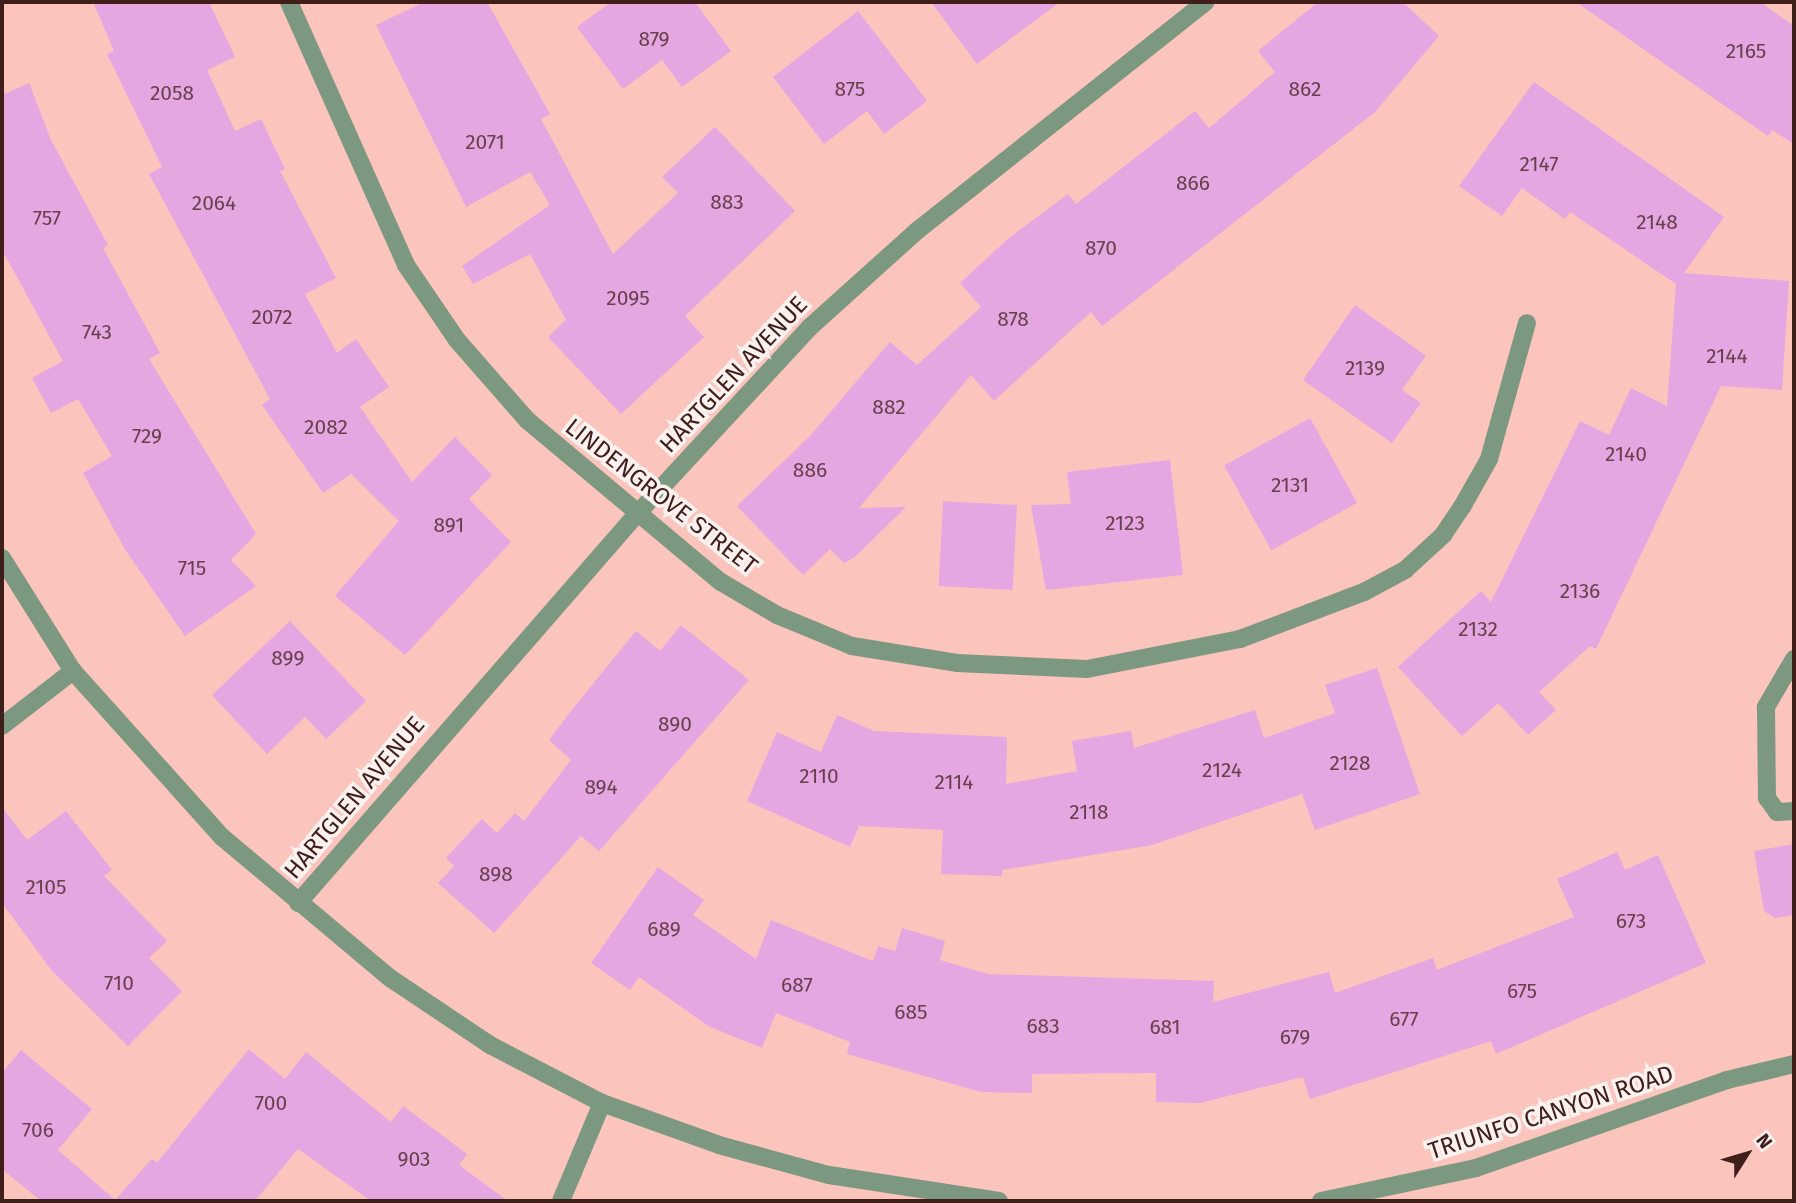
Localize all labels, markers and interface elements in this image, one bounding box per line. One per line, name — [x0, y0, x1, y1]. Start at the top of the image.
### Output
house number: 879 — [638, 26, 670, 52]
house number: 2165 — [1726, 38, 1766, 64]
house number: 875 — [835, 76, 865, 102]
house number: 862 — [1289, 76, 1321, 102]
house number: 2058 — [150, 80, 194, 106]
house number: 2071 — [465, 129, 505, 155]
house number: 2147 — [1520, 151, 1558, 177]
house number: 866 — [1176, 170, 1210, 196]
house number: 883 — [710, 189, 744, 215]
house number: 2064 — [192, 190, 236, 216]
house number: 757 — [33, 205, 61, 231]
house number: 2148 — [1636, 209, 1678, 235]
house number: 870 — [1085, 235, 1117, 261]
house number: 2095 — [606, 285, 650, 311]
street label: HARTGLEN AVENUE — [654, 291, 814, 459]
house number: 2072 — [251, 304, 293, 330]
house number: 878 — [997, 306, 1029, 332]
house number: 743 — [82, 319, 112, 345]
house number: 2144 — [1706, 343, 1748, 369]
house number: 2139 — [1345, 355, 1385, 381]
house number: 882 — [872, 394, 906, 420]
street label: LINDENGROVE STREET — [559, 413, 763, 581]
house number: 2082 — [304, 414, 348, 440]
house number: 729 — [132, 423, 162, 449]
house number: 2140 — [1605, 441, 1647, 467]
house number: 886 — [793, 457, 827, 483]
house number: 2131 — [1271, 472, 1309, 498]
house number: 2123 — [1105, 510, 1145, 536]
house number: 891 — [434, 512, 464, 538]
house number: 715 — [178, 555, 206, 581]
house number: 2136 — [1560, 578, 1600, 604]
house number: 2132 — [1458, 616, 1498, 642]
house number: 899 — [271, 645, 305, 671]
street label: HARTGLEN AVENUE — [279, 711, 431, 885]
house number: 890 — [658, 711, 692, 737]
house number: 2128 — [1330, 750, 1370, 776]
house number: 2124 — [1202, 757, 1242, 783]
house number: 2110 — [799, 763, 839, 789]
house number: 2114 — [935, 769, 973, 795]
house number: 894 — [584, 774, 618, 800]
house number: 2118 — [1069, 799, 1109, 825]
house number: 898 — [479, 861, 513, 887]
house number: 2105 — [25, 874, 67, 900]
house number: 673 — [1616, 908, 1646, 934]
house number: 689 — [647, 916, 681, 942]
house number: 710 — [104, 970, 134, 996]
house number: 687 — [781, 972, 813, 998]
house number: 675 — [1507, 978, 1537, 1004]
house number: 685 — [894, 999, 928, 1025]
house number: 677 — [1389, 1006, 1419, 1032]
house number: 683 — [1026, 1013, 1060, 1039]
house number: 681 — [1149, 1014, 1181, 1040]
house number: 679 — [1280, 1024, 1310, 1050]
street label: TRIUNFO CANYON ROAD — [1425, 1060, 1677, 1166]
house number: 700 — [255, 1090, 287, 1116]
house number: 706 — [22, 1117, 54, 1143]
north arrow — [1712, 1119, 1782, 1189]
text: N — [1751, 1129, 1777, 1153]
house number: 903 — [397, 1146, 431, 1172]

